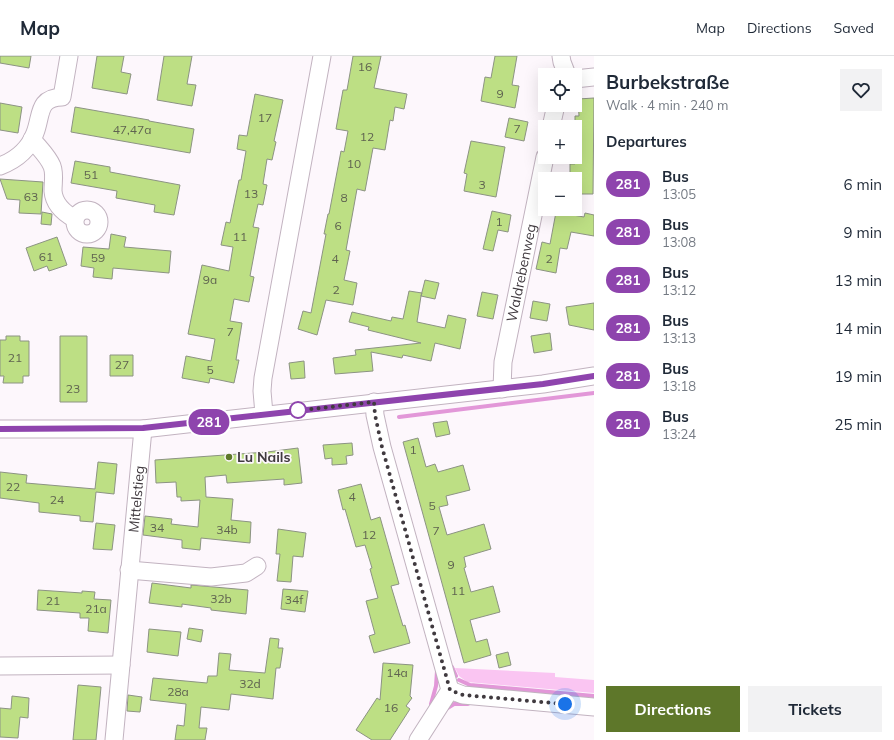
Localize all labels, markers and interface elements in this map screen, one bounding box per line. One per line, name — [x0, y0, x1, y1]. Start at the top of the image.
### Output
text: Map — [20, 16, 60, 40]
text: Map — [696, 19, 725, 37]
text: Directions — [747, 19, 812, 37]
text: Saved — [834, 19, 874, 37]
house number: 16 — [358, 59, 372, 74]
map controls — [538, 68, 582, 216]
button: locate — [538, 68, 582, 112]
button: heart — [840, 69, 882, 111]
text: Burbekstraße — [606, 70, 729, 94]
house number: 9 — [496, 86, 504, 101]
text: Walk · 4 min · 240 m — [606, 97, 728, 113]
house number: 17 — [258, 110, 272, 125]
button: + — [538, 120, 582, 164]
house number: 7 — [513, 121, 521, 136]
house number: 47,47a — [113, 122, 151, 137]
house number: 12 — [360, 129, 374, 144]
text: Departures — [606, 132, 687, 151]
house number: 10 — [347, 156, 361, 171]
house number: 51 — [84, 167, 98, 182]
text: Bus — [662, 167, 689, 186]
button: − — [538, 172, 582, 216]
text: 281 — [615, 175, 641, 193]
text: 6 min — [844, 175, 882, 194]
house number: 3 — [478, 177, 486, 192]
house number: 13 — [244, 186, 258, 201]
text: 13:05 — [662, 186, 696, 202]
house number: 63 — [24, 189, 38, 204]
house number: 8 — [340, 190, 348, 205]
house number: 1 — [495, 214, 503, 229]
text: Bus — [662, 215, 689, 234]
house number: 6 — [334, 218, 342, 233]
street label: Waldrebenweg — [502, 222, 540, 324]
text: 281 — [615, 223, 641, 241]
text: 9 min — [844, 223, 882, 242]
house number: 11 — [233, 229, 247, 244]
text: 13:08 — [662, 234, 696, 250]
house number: 61 — [39, 249, 53, 264]
house number: 59 — [91, 250, 105, 265]
house number: 4 — [331, 251, 339, 266]
house number: 2 — [545, 251, 553, 266]
text: Bus — [662, 263, 689, 282]
text: 281 — [615, 271, 641, 289]
text: 13 min — [835, 271, 882, 290]
house number: 9a — [203, 272, 217, 287]
house number: 2 — [332, 282, 340, 297]
text: 13:12 — [662, 282, 696, 298]
text: Bus — [662, 311, 689, 330]
text: 281 — [615, 319, 641, 337]
text: 14 min — [835, 319, 882, 338]
house number: 7 — [226, 324, 234, 339]
text: 13:13 — [662, 330, 696, 346]
house number: 21 — [8, 350, 22, 365]
house number: 27 — [115, 357, 129, 372]
text: Bus — [662, 359, 689, 378]
house number: 5 — [206, 362, 214, 377]
text: 281 — [615, 367, 641, 385]
text: 19 min — [835, 367, 882, 386]
text: 13:18 — [662, 378, 696, 394]
house number: 23 — [66, 381, 80, 396]
unlabelled marker — [289, 401, 307, 419]
text: Bus — [662, 407, 689, 426]
line badge: 281 — [186, 409, 232, 435]
text: 281 — [196, 413, 222, 431]
text: 281 — [615, 415, 641, 433]
text: 25 min — [835, 415, 882, 434]
text: 13:24 — [662, 426, 696, 442]
house number: 1 — [409, 442, 417, 457]
place label: Lu Nails — [237, 448, 290, 466]
marker: Lu Nails — [224, 452, 234, 462]
street label: Mittelstieg — [124, 465, 149, 533]
house number: 22 — [6, 479, 20, 494]
house number: 4 — [348, 489, 356, 504]
house number: 24 — [50, 492, 64, 507]
house number: 5 — [428, 498, 436, 513]
house number: 34 — [150, 520, 164, 535]
house number: 34b — [216, 522, 238, 537]
house number: 7 — [432, 523, 440, 538]
house number: 12 — [362, 527, 376, 542]
house number: 9 — [447, 557, 455, 572]
house number: 11 — [451, 583, 465, 598]
house number: 32b — [210, 591, 232, 606]
house number: 34f — [285, 592, 304, 607]
house number: 21 — [46, 593, 60, 608]
house number: 21a — [85, 601, 107, 616]
house number: 14a — [386, 665, 408, 680]
house number: 32d — [239, 676, 261, 691]
house number: 28a — [167, 684, 189, 699]
button: Directions — [606, 686, 740, 732]
button: Tickets — [748, 686, 882, 732]
your location — [555, 694, 575, 714]
house number: 16 — [384, 700, 398, 715]

